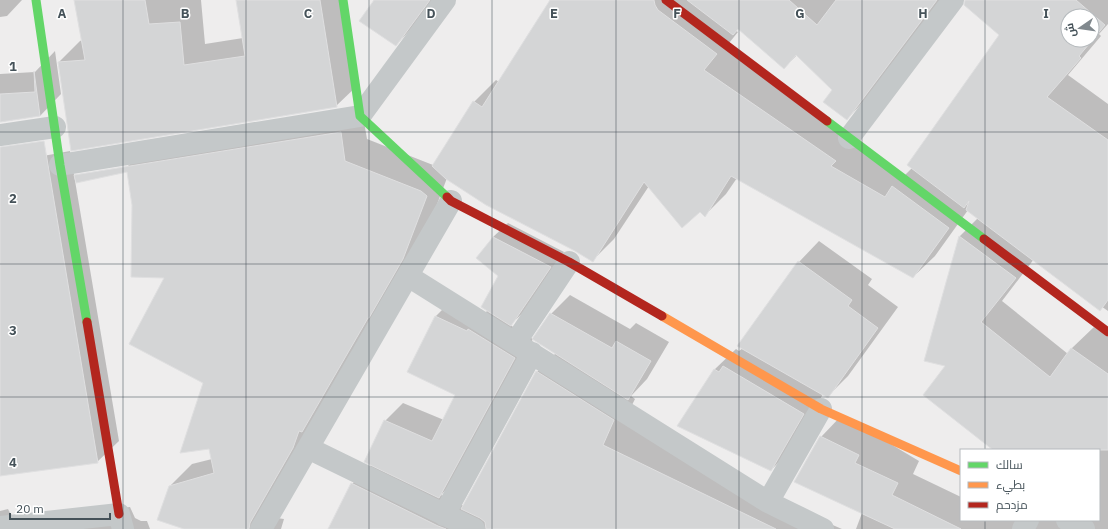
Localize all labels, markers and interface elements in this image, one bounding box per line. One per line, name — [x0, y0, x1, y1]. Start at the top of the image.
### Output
text: A — [58, 5, 67, 22]
text: B — [181, 5, 190, 22]
text: C — [304, 5, 313, 22]
text: D — [426, 5, 436, 22]
text: E — [550, 5, 558, 22]
text: F — [673, 5, 681, 22]
text: G — [795, 5, 805, 22]
text: H — [918, 5, 928, 22]
text: I — [1043, 5, 1049, 22]
north arrow — [1060, 8, 1100, 48]
text: ش — [1062, 22, 1079, 39]
text: 1 — [9, 58, 17, 75]
text: 2 — [9, 190, 17, 207]
text: 3 — [9, 322, 17, 339]
legend — [960, 449, 1100, 521]
text: 4 — [9, 454, 17, 471]
text: سالك — [996, 457, 1023, 472]
text: بطيء — [996, 477, 1025, 495]
scale bar — [10, 495, 110, 521]
text: مزدحم — [996, 497, 1028, 513]
text: 20 m — [16, 501, 44, 516]

